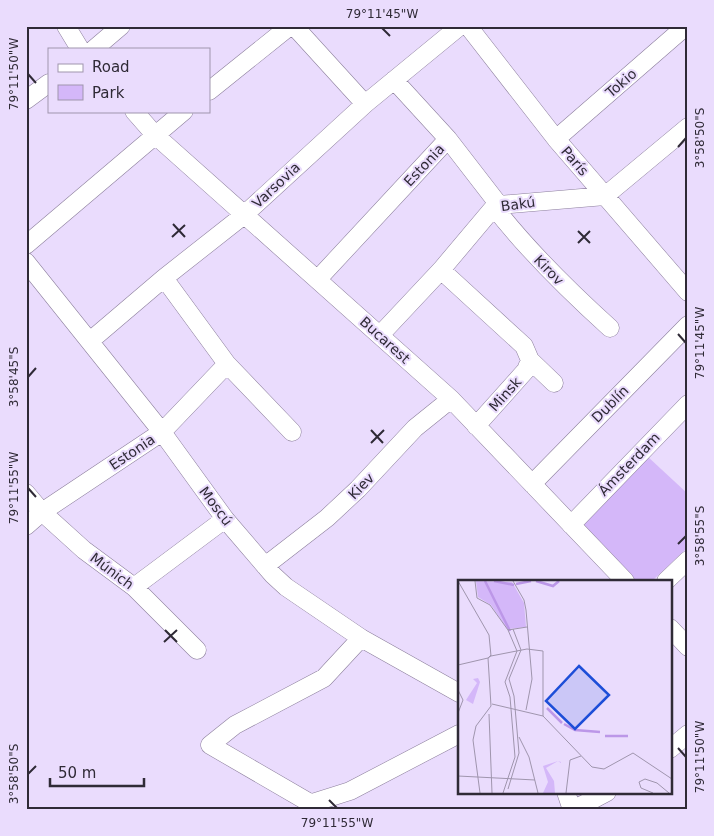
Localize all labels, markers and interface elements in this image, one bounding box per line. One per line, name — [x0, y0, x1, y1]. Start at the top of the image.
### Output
text: 79°11'45"W — [346, 7, 418, 21]
text: 79°11'50"W — [7, 38, 21, 110]
legend — [48, 48, 210, 112]
text: Road — [92, 58, 130, 76]
street label: Tokio — [602, 65, 640, 101]
text: Park — [92, 84, 125, 102]
text: 3°58'50"S — [693, 108, 707, 168]
street label: Estonia — [401, 141, 447, 189]
street label: París — [558, 143, 592, 179]
street label: Varsovia — [249, 159, 303, 211]
street label: Bakú — [500, 194, 536, 214]
street label: Kirov — [531, 252, 567, 288]
text: 79°11'45"W — [693, 307, 707, 379]
street label: Bucarest — [357, 313, 414, 367]
text: 3°58'45"S — [7, 347, 21, 407]
street label: Minsk — [486, 373, 525, 414]
street label: Dublín — [588, 382, 632, 426]
street label: Ámsterdam — [595, 429, 663, 499]
street label: Estonia — [106, 431, 158, 473]
text: 79°11'55"W — [7, 452, 21, 524]
street label: Kiev — [345, 470, 377, 502]
street label: Moscú — [196, 483, 236, 529]
text: 3°58'55"S — [693, 506, 707, 566]
street label: Múnich — [87, 549, 137, 593]
inset map — [458, 580, 672, 794]
text: 79°11'50"W — [693, 721, 707, 793]
text: 3°58'50"S — [7, 744, 21, 804]
scale bar — [50, 756, 144, 788]
text: 50 m — [58, 764, 96, 782]
text: 79°11'55"W — [301, 816, 373, 830]

